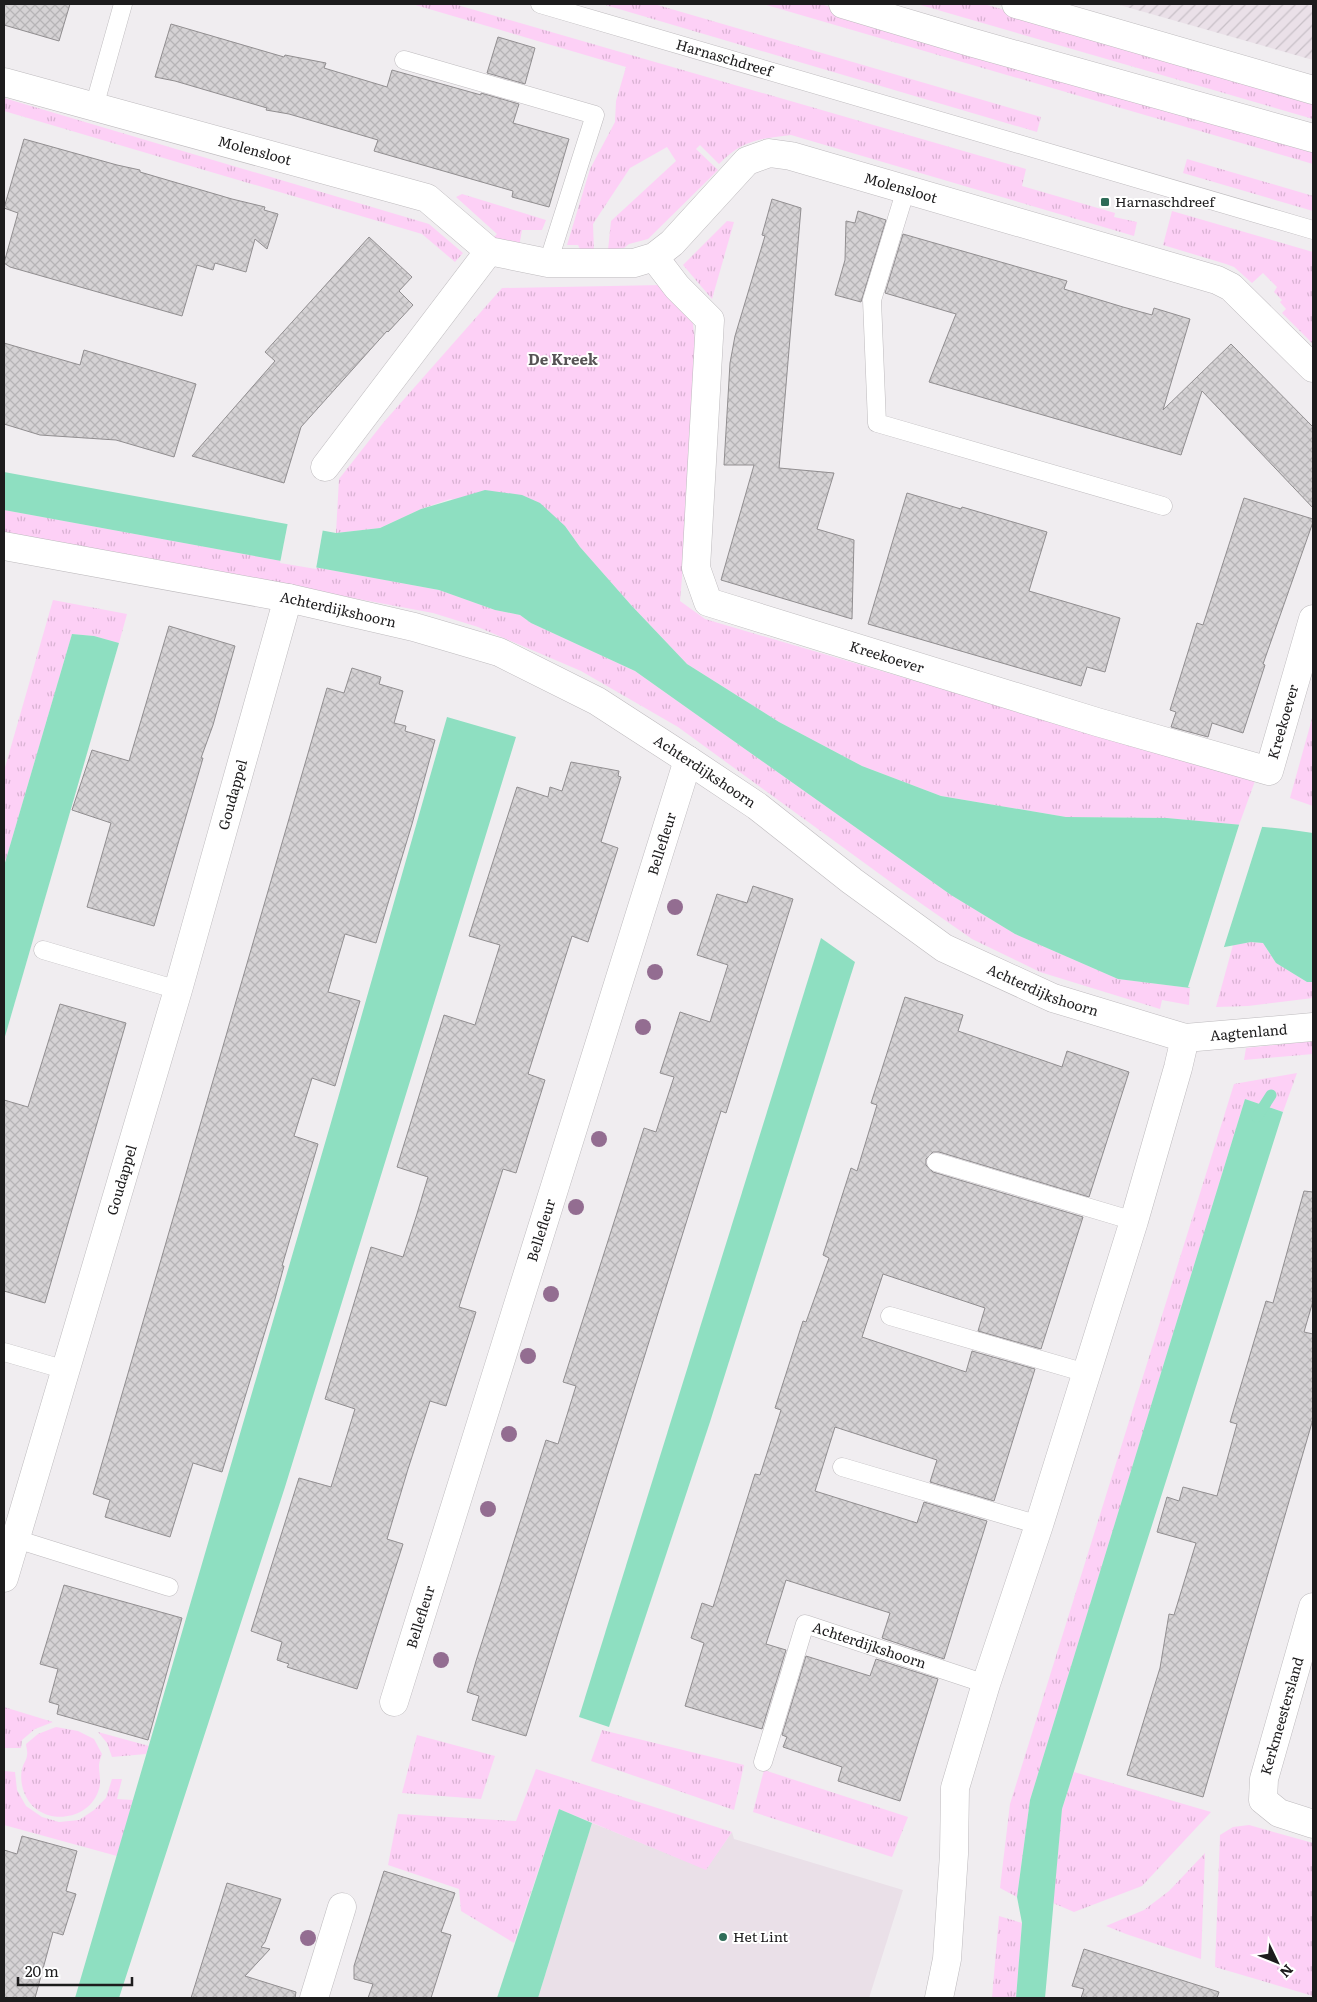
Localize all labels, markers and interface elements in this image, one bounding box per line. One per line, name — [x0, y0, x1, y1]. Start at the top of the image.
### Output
street label: Harnaschdreef — [674, 33, 777, 81]
street label: Molensloot — [216, 130, 294, 169]
street label: Molensloot — [862, 167, 940, 207]
place label: Harnaschdreef — [1115, 191, 1216, 211]
marker: Harnaschdreef — [1099, 196, 1111, 208]
district label: De Kreek — [528, 347, 599, 370]
street label: Achterdijkshoorn — [278, 586, 398, 632]
street label: Kreekoever — [847, 635, 927, 677]
street label: Kreekoever — [1262, 682, 1303, 761]
street label: Achterdijkshoorn — [650, 730, 760, 812]
street label: Goudappel — [212, 757, 251, 832]
street label: Bellefleur — [642, 809, 680, 877]
street label: Achterdijkshoorn — [984, 958, 1101, 1020]
street label: Aagtenland — [1209, 1018, 1289, 1045]
street label: Goudappel — [101, 1142, 141, 1217]
street label: Bellefleur — [521, 1196, 560, 1264]
street label: Bellefleur — [400, 1583, 439, 1651]
street label: Achterdijkshoorn — [810, 1616, 929, 1673]
street label: Kerkmeestersland — [1255, 1654, 1308, 1777]
place label: Het Lint — [733, 1926, 789, 1946]
marker: Het Lint — [717, 1931, 729, 1943]
north arrow — [1252, 1937, 1302, 1987]
scale bar — [18, 1954, 131, 1986]
text: 20 m — [25, 1959, 59, 1982]
text: N — [1276, 1960, 1299, 1983]

